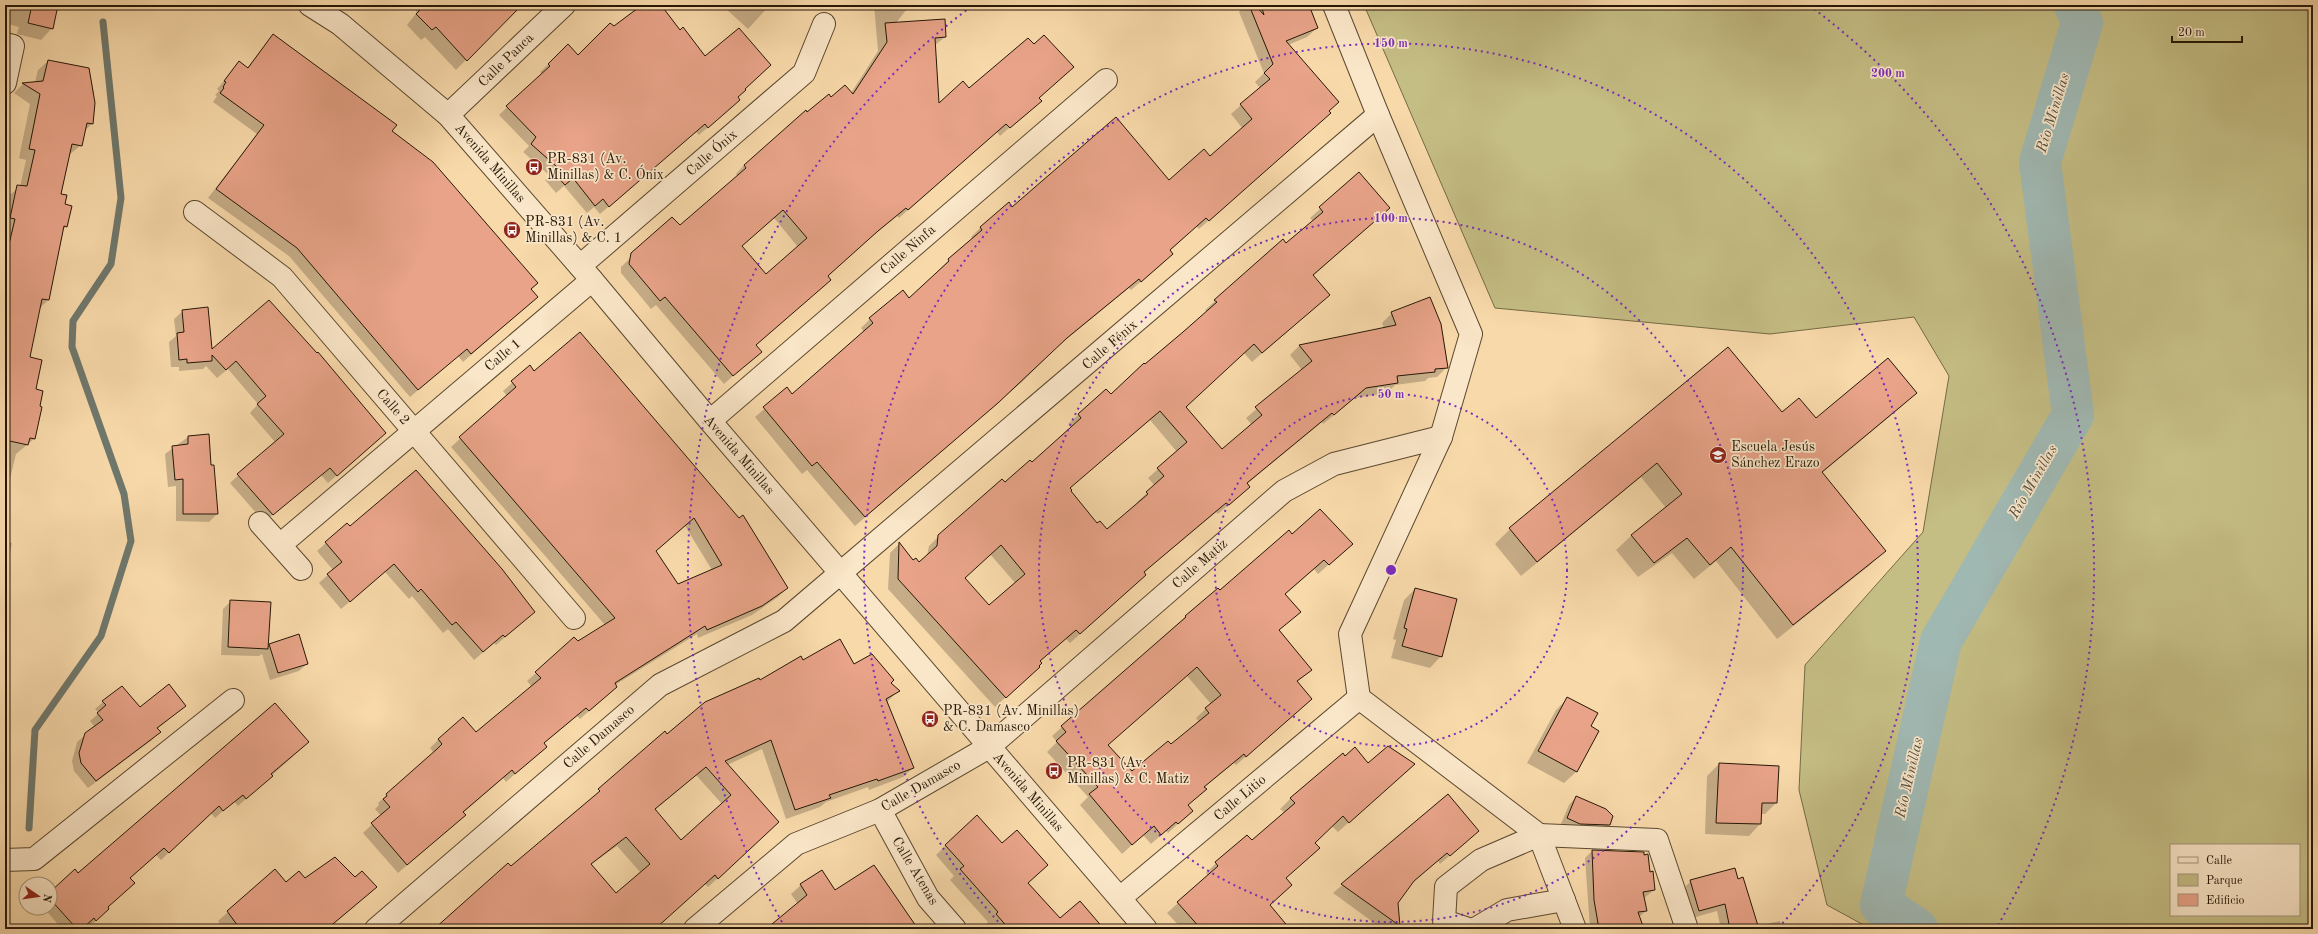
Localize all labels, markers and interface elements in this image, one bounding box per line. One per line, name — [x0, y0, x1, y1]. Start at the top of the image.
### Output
scale bar — [2172, 18, 2242, 44]
text: 20 m — [2178, 27, 2205, 39]
street label: Calle Panca — [476, 30, 536, 90]
text: 150 m — [1374, 37, 1408, 50]
text: 200 m — [1871, 68, 1905, 80]
water label: Río Minillas — [2035, 72, 2073, 155]
street label: Avenida Minillas — [452, 121, 528, 205]
street label: Calle Ónix — [681, 124, 740, 179]
place label: PR-831 (Av. Minillas) & C. Ónix — [547, 152, 664, 182]
bus stop icon: PR-831 (Av. Minillas) & C. Ónix — [524, 157, 544, 177]
text: 100 m — [1374, 213, 1408, 225]
place label: PR-831 (Av. Minillas) & C. 1 — [525, 215, 622, 245]
bus stop icon: PR-831 (Av. Minillas) & C. 1 — [502, 220, 522, 240]
street label: Calle Ninfa — [878, 222, 938, 278]
street label: Calle Fénix — [1080, 317, 1140, 373]
street label: Calle 1 — [482, 336, 524, 374]
street label: Calle 2 — [374, 386, 412, 428]
text: 50 m — [1378, 388, 1405, 401]
street label: Avenida Minillas — [701, 413, 777, 497]
place label: Escuela Jesús Sánchez Erazo — [1731, 440, 1820, 470]
water label: Río Minillas — [2007, 443, 2061, 522]
school or university icon: Escuela Jesús Sánchez Erazo — [1708, 445, 1728, 465]
street label: Calle Matiz — [1170, 537, 1230, 591]
centre of rings — [1384, 563, 1398, 577]
street label: Calle Damasco — [561, 702, 637, 772]
place label: PR-831 (Av. Minillas) & C. Damasco — [943, 704, 1079, 734]
bus stop icon: PR-831 (Av. Minillas) & C. Damasco — [920, 709, 940, 729]
water label: Río Minillas — [1893, 736, 1927, 821]
street label: Avenida Minillas — [990, 750, 1066, 834]
place label: PR-831 (Av. Minillas) & C. Matiz — [1067, 756, 1189, 786]
street label: Calle Damasco — [879, 758, 963, 814]
bus stop icon: PR-831 (Av. Minillas) & C. Matiz — [1044, 761, 1064, 781]
street label: Calle Litio — [1211, 772, 1269, 824]
street label: Calle Atenas — [889, 834, 941, 908]
legend — [2170, 844, 2300, 916]
text: Calle — [2206, 855, 2232, 867]
text: Parque — [2206, 875, 2243, 887]
north arrow — [18, 876, 58, 916]
text: N — [40, 893, 53, 904]
text: Edificio — [2206, 895, 2245, 907]

